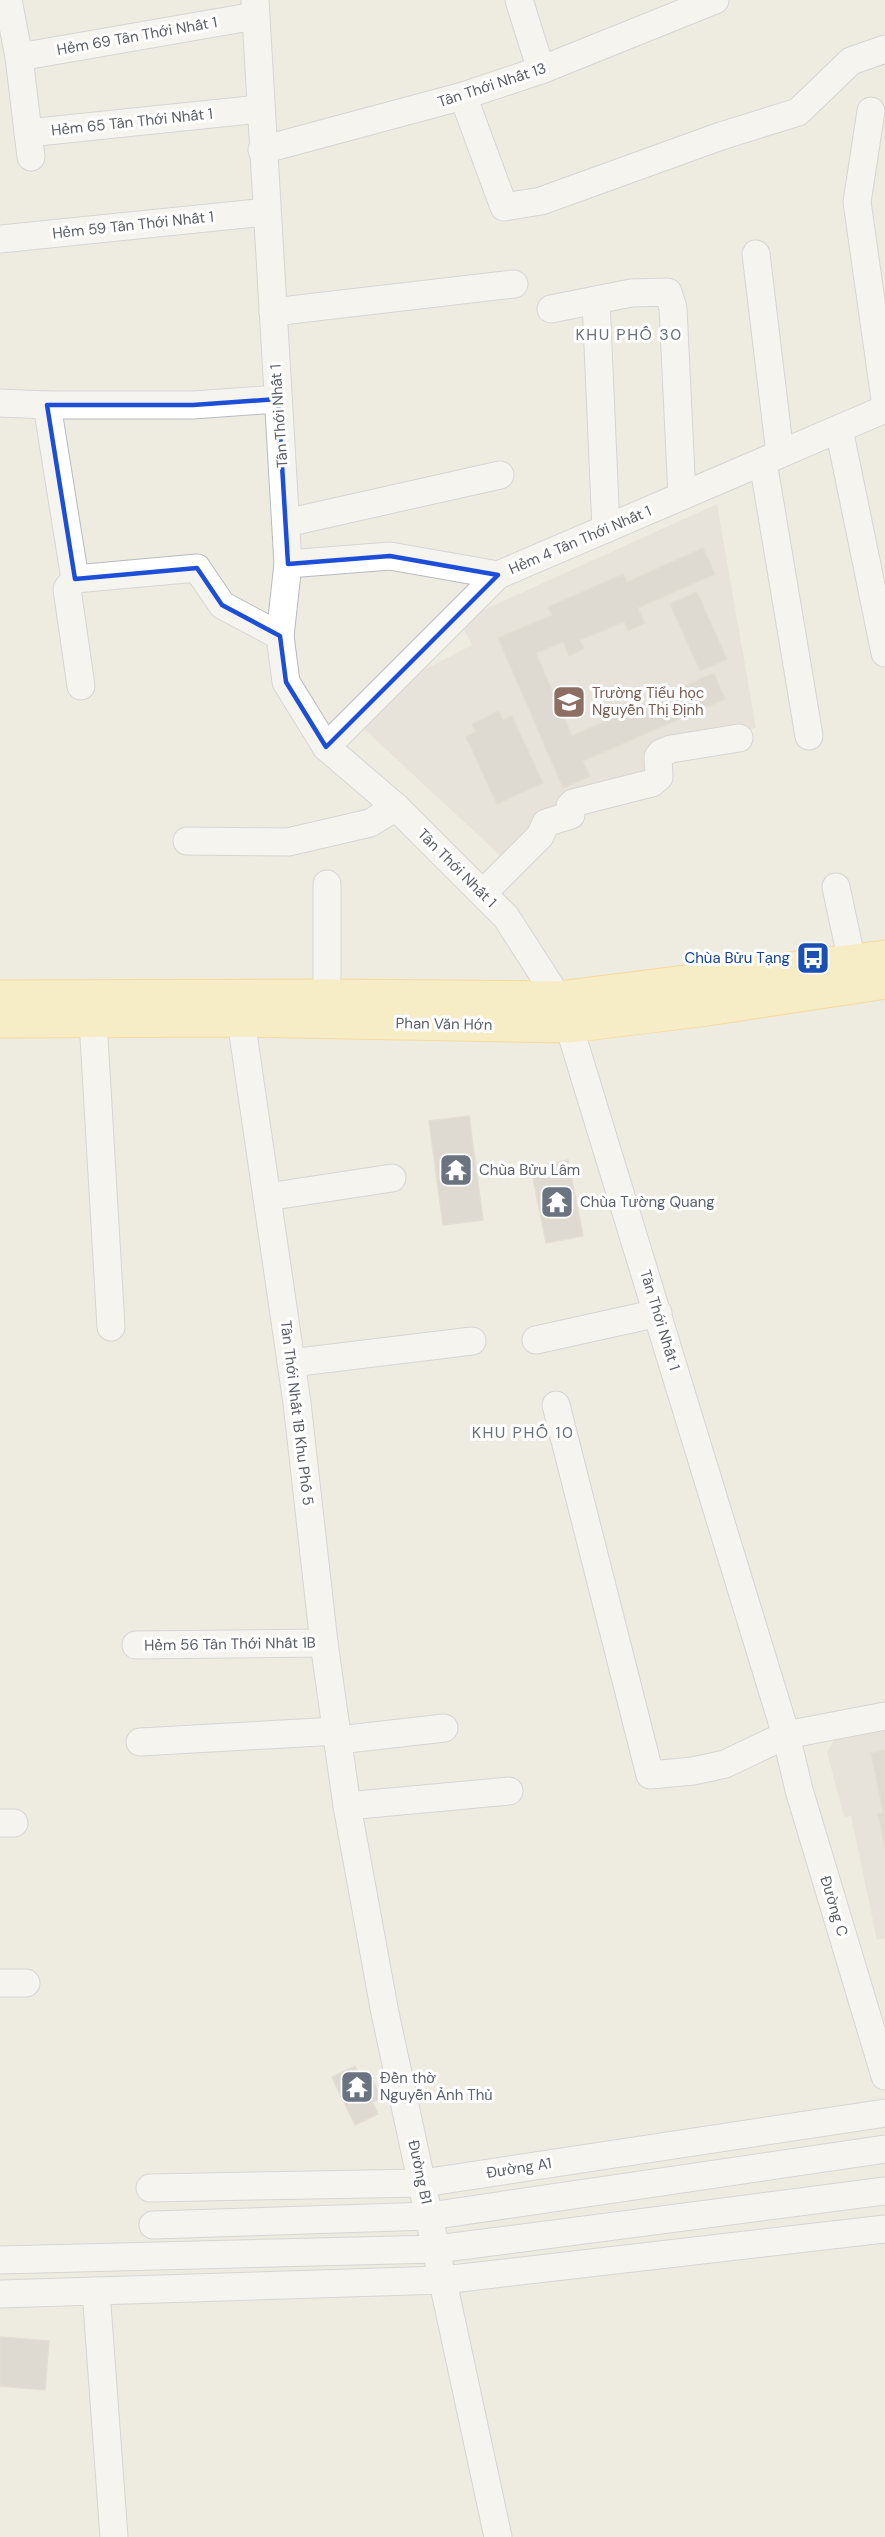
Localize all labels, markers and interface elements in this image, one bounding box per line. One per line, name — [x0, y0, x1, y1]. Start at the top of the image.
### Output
street label: Hẻm 69 Tân Thới Nhất 1 — [55, 12, 219, 60]
street label: Tân Thới Nhất 13 — [435, 58, 549, 112]
street label: Hẻm 65 Tân Thới Nhất 1 — [50, 104, 214, 140]
street label: Hẻm 59 Tân Thới Nhất 1 — [51, 207, 215, 243]
district label: KHU PHỐ 30 — [575, 324, 683, 345]
street label: Tân Thới Nhất 1 — [265, 363, 293, 469]
street label: Hẻm 4 Tân Thới Nhất 1 — [506, 501, 654, 579]
place label: Trường Tiểu học Nguyễn Thị Định — [592, 683, 704, 720]
school or university icon: Trường Tiểu học Nguyễn Thị Định — [551, 684, 587, 720]
street label: Tân Thới Nhất 1 — [413, 824, 501, 912]
bus stop icon: Chùa Bửu Tạng — [795, 940, 831, 976]
place label: Chùa Bửu Tạng — [684, 948, 790, 968]
street label: Phan Văn Hớn — [395, 1013, 493, 1035]
temple icon: Chùa Bửu Lâm — [438, 1152, 474, 1188]
place label: Chùa Bửu Lâm — [479, 1160, 580, 1180]
temple icon: Chùa Tường Quang — [539, 1184, 575, 1220]
place label: Chùa Tường Quang — [580, 1192, 715, 1212]
street label: Tân Thới Nhất 1 — [635, 1267, 685, 1373]
street label: Tân Thới Nhất 1B Khu Phố 5 — [276, 1319, 318, 1507]
district label: KHU PHỐ 10 — [472, 1422, 574, 1443]
street label: Hẻm 56 Tân Thới Nhất 1B — [144, 1633, 316, 1655]
street label: Đường C — [815, 1873, 853, 1939]
place label: Đền thờ Nguyễn Ảnh Thủ — [380, 2068, 493, 2105]
temple icon: Đền thờ Nguyễn Ảnh Thủ — [339, 2069, 375, 2105]
street label: Đường B1 — [403, 2138, 437, 2206]
street label: Đường A1 — [485, 2153, 553, 2183]

